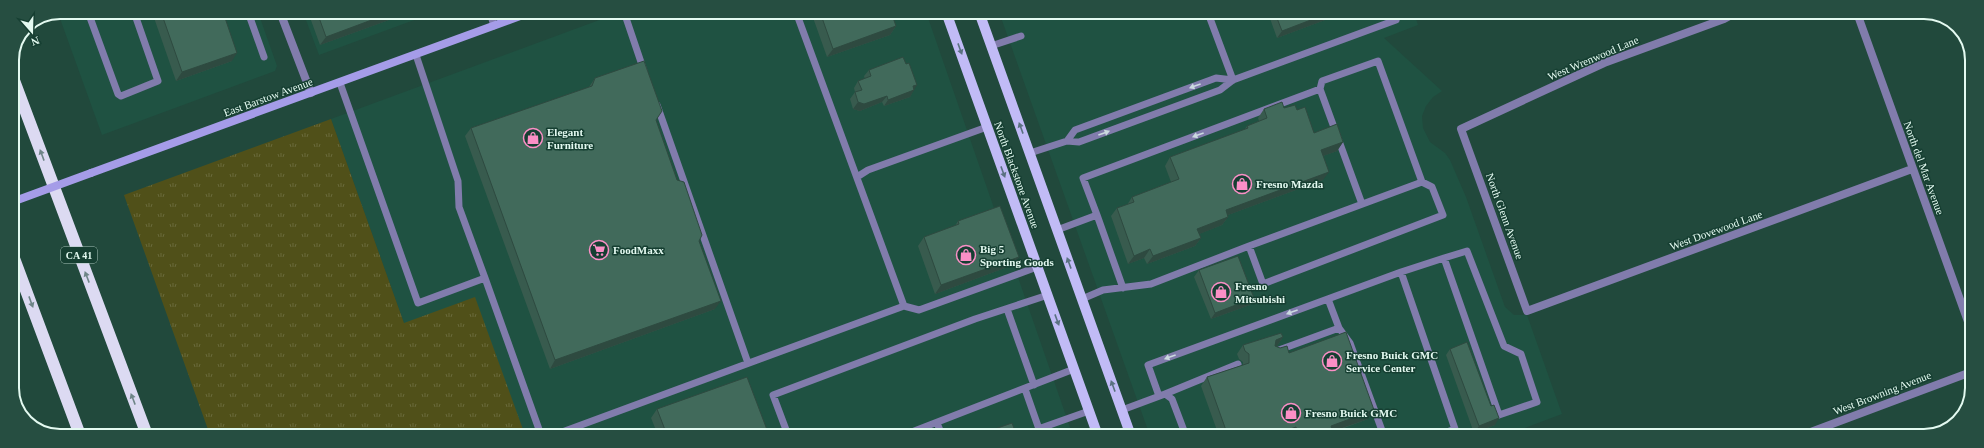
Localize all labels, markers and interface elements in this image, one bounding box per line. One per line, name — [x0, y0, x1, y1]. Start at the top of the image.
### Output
north arrow — [12, 12, 52, 52]
street label: West Wrenwood Lane — [1546, 33, 1640, 83]
text: N — [30, 34, 41, 48]
one-way arrow — [957, 44, 963, 56]
street label: East Barstow Avenue — [222, 75, 314, 119]
one-way arrow — [1189, 83, 1201, 89]
street label: North Blackstone Avenue — [992, 120, 1042, 230]
street label: North del Mar Avenue — [1902, 120, 1947, 216]
one-way arrow — [1017, 121, 1023, 133]
place label: Elegant Furniture — [547, 126, 593, 151]
shop icon: Elegant Furniture — [522, 127, 544, 149]
one-way arrow — [1098, 130, 1110, 136]
one-way arrow — [1192, 132, 1204, 138]
one-way arrow — [38, 149, 44, 161]
one-way arrow — [1001, 166, 1007, 178]
street label: North Glenn Avenue — [1484, 171, 1526, 261]
shop icon: Fresno Mazda — [1231, 173, 1253, 195]
place label: Fresno Mazda — [1256, 178, 1324, 190]
street label: West Dovewood Lane — [1668, 208, 1764, 252]
supermarket icon: FoodMaxx — [588, 239, 610, 261]
place label: Big 5 Sporting Goods — [980, 243, 1054, 268]
place label: FoodMaxx — [613, 244, 664, 256]
shop icon: Big 5 Sporting Goods — [955, 244, 977, 266]
road number: CA 41 — [61, 247, 97, 263]
one-way arrow — [1066, 257, 1072, 269]
one-way arrow — [84, 270, 90, 282]
place label: Fresno Mitsubishi — [1235, 280, 1285, 305]
shop icon: Fresno Mitsubishi — [1210, 281, 1232, 303]
one-way arrow — [28, 297, 34, 309]
one-way arrow — [1285, 310, 1297, 316]
one-way arrow — [1054, 315, 1060, 327]
place label: Fresno Buick GMC Service Center — [1346, 349, 1438, 374]
shop icon: Fresno Buick GMC Service Center — [1321, 350, 1343, 372]
one-way arrow — [1163, 355, 1175, 361]
street label: West Browning Avenue — [1831, 369, 1933, 417]
one-way arrow — [1109, 379, 1115, 391]
one-way arrow — [130, 392, 136, 404]
shop icon: Fresno Buick GMC — [1280, 402, 1302, 424]
place label: Fresno Buick GMC — [1305, 407, 1397, 419]

